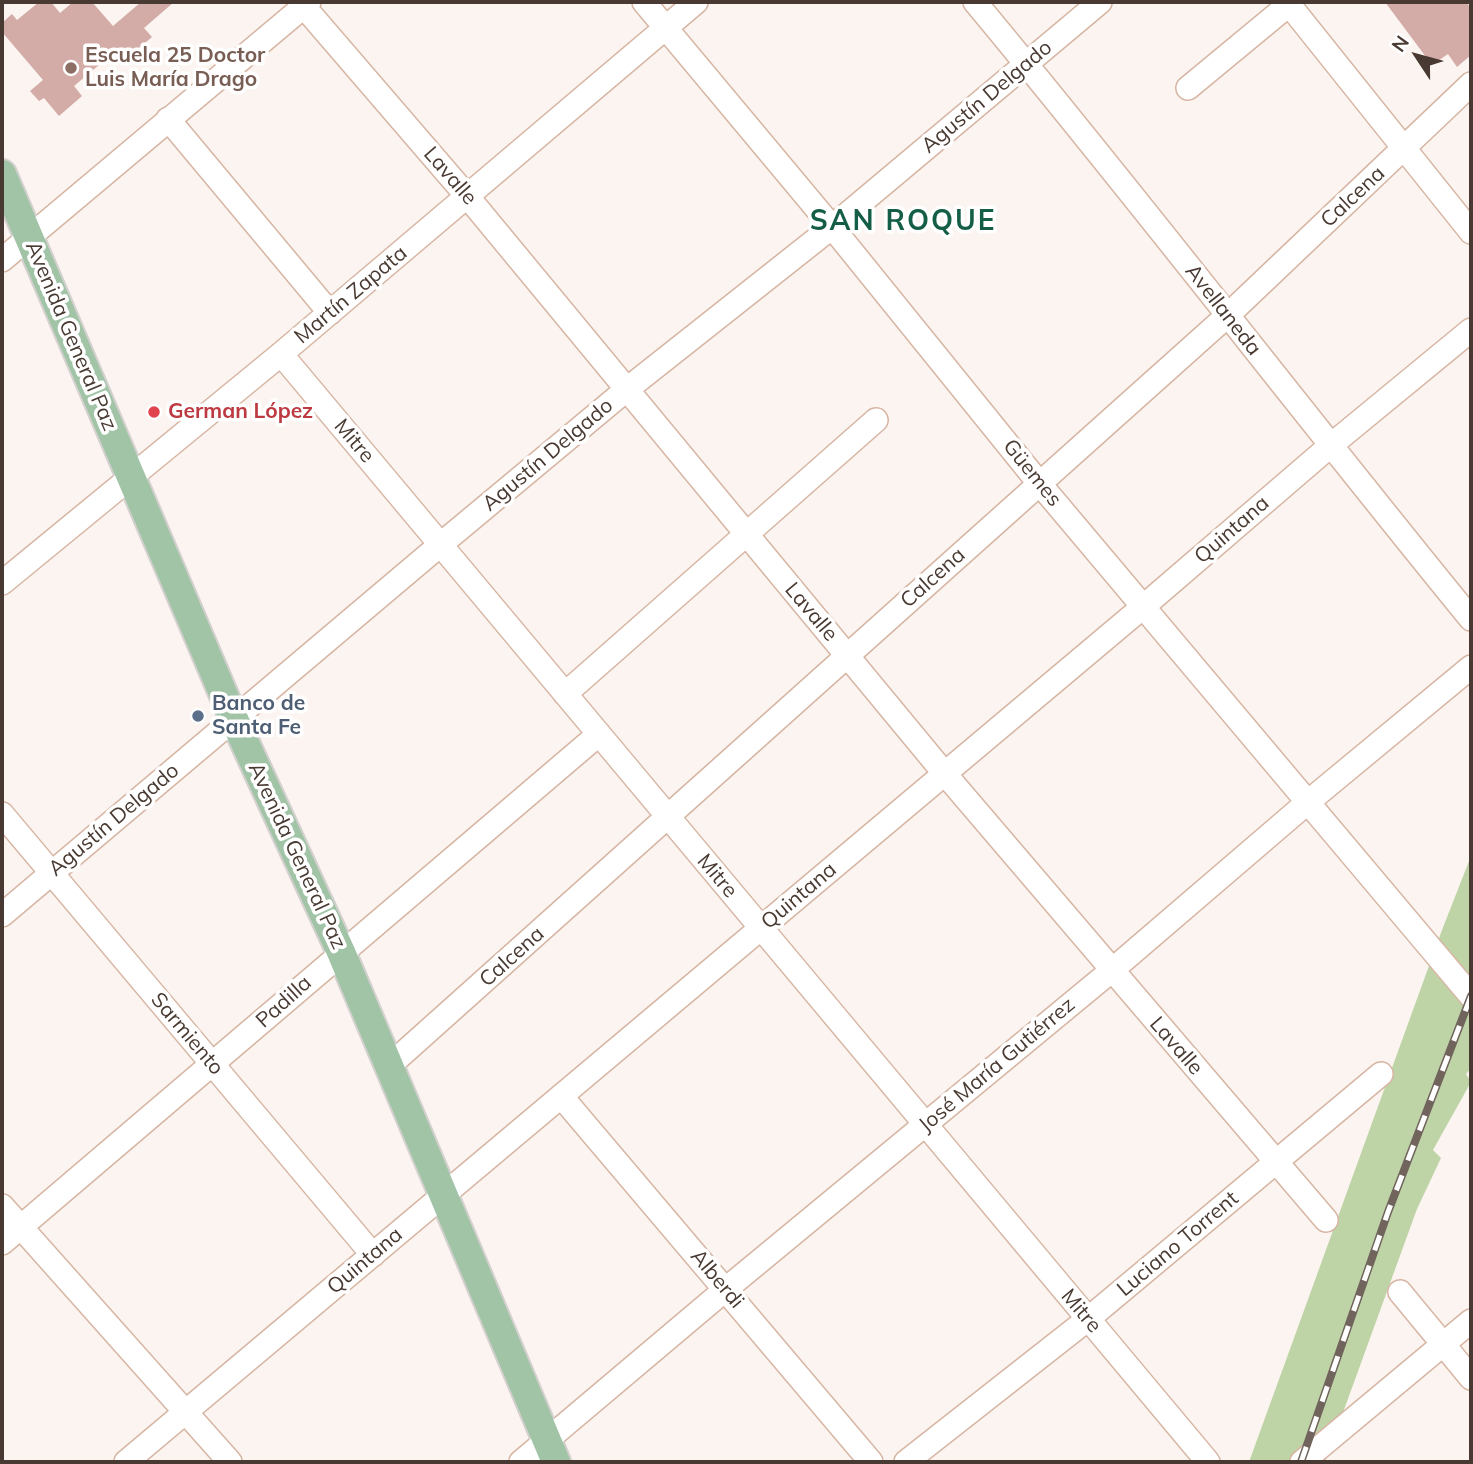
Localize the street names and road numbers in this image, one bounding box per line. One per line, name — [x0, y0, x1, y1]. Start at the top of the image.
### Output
street label: Agustín Delgado — [917, 35, 1057, 159]
street label: Lavalle — [418, 142, 482, 210]
street label: Calcena — [1316, 161, 1390, 233]
street label: Avenida General Paz — [20, 238, 122, 434]
street label: Martín Zapata — [290, 241, 412, 349]
street label: Avellaneda — [1180, 259, 1266, 361]
street label: Agustín Delgado — [478, 393, 618, 517]
street label: Mitre — [329, 414, 379, 468]
street label: Güemes — [997, 434, 1067, 512]
street label: Quintana — [1190, 491, 1274, 569]
street label: Calcena — [896, 542, 970, 614]
street label: Lavalle — [779, 578, 843, 646]
street label: Agustín Delgado — [44, 758, 184, 882]
street label: Avenida General Paz — [243, 759, 351, 953]
street label: Mitre — [692, 849, 742, 903]
street label: Quintana — [756, 857, 842, 935]
street label: Calcena — [475, 921, 549, 993]
street label: Padilla — [251, 971, 317, 1033]
street label: Sarmiento — [145, 988, 229, 1080]
street label: José María Gutiérrez — [914, 992, 1080, 1138]
street label: Lavalle — [1144, 1012, 1208, 1080]
street label: Luciano Torrent — [1112, 1186, 1244, 1302]
street label: Quintana — [322, 1222, 408, 1300]
street label: Alberdi — [685, 1244, 749, 1314]
street label: Mitre — [1056, 1284, 1106, 1338]

